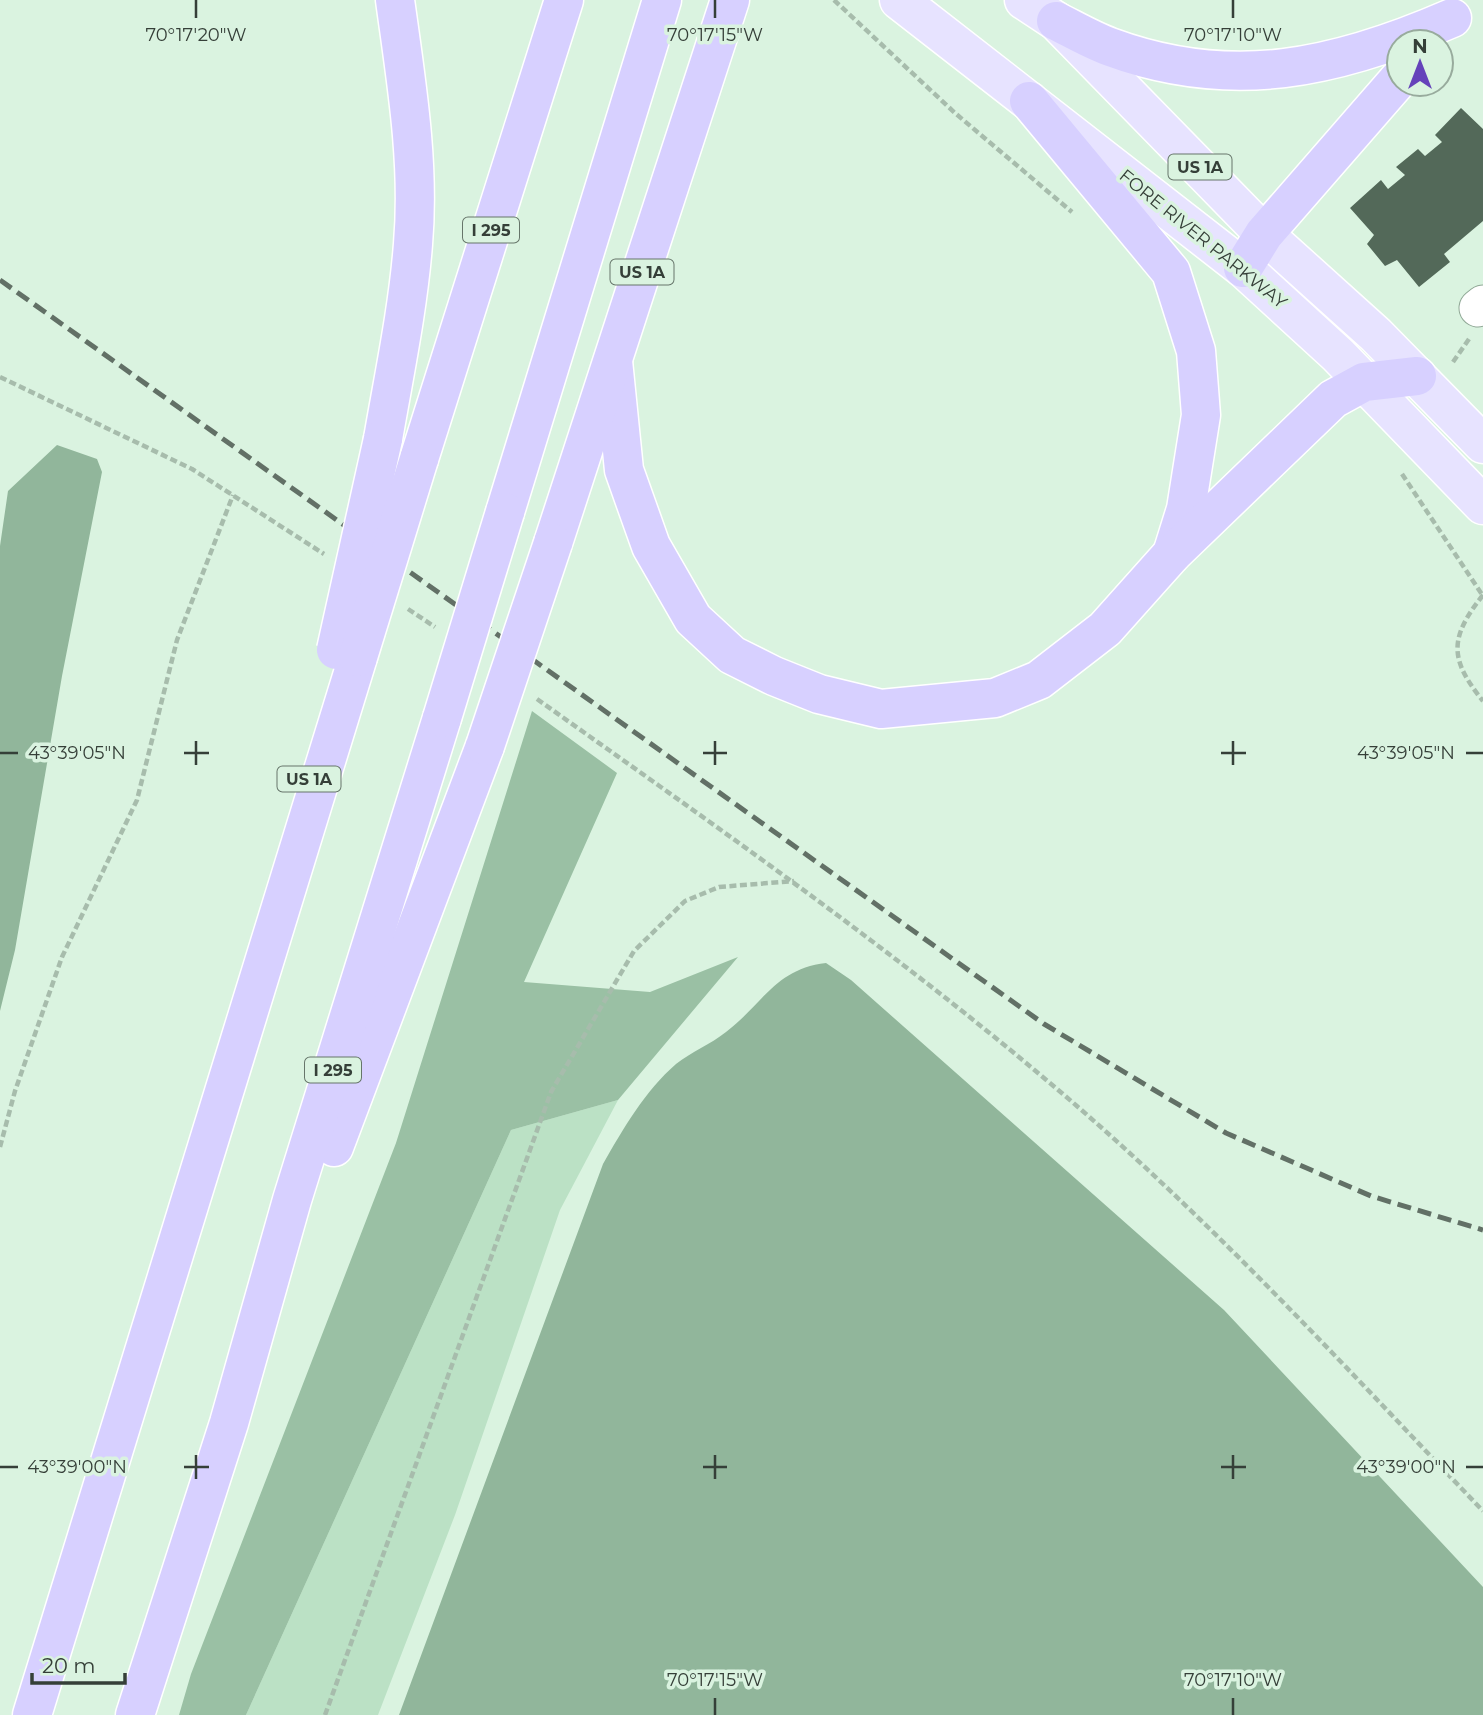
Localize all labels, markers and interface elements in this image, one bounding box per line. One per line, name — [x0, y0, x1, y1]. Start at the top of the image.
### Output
text: 70°17'20"W — [145, 24, 247, 46]
text: 70°17'15"W — [667, 24, 763, 46]
text: 70°17'10"W — [1184, 24, 1282, 46]
north arrow — [1385, 28, 1455, 98]
text: N — [1412, 35, 1428, 58]
road number: US 1A — [1168, 154, 1232, 180]
street label: FORE RIVER PARKWAY — [1115, 165, 1292, 314]
road number: I 295 — [463, 218, 519, 242]
road number: US 1A — [610, 260, 674, 284]
text: 43°39'05"N — [28, 742, 126, 764]
text: 43°39'05"N — [1357, 742, 1455, 764]
road number: US 1A — [278, 766, 340, 792]
road number: I 295 — [305, 1058, 361, 1082]
text: 43°39'00"N — [27, 1456, 127, 1478]
text: 43°39'00"N — [1356, 1456, 1456, 1478]
scale bar — [32, 1642, 124, 1686]
text: 20 m — [42, 1653, 96, 1678]
text: 70°17'15"W — [667, 1669, 763, 1691]
text: 70°17'10"W — [1184, 1669, 1282, 1691]

